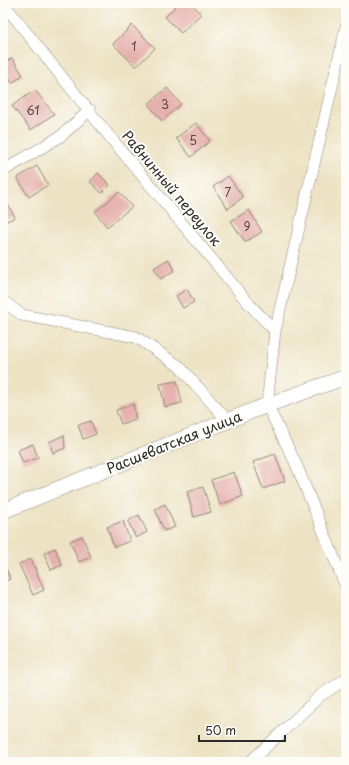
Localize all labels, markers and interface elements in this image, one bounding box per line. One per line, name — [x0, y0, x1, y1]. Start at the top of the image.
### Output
house number: 1 — [131, 37, 137, 55]
house number: 3 — [161, 95, 169, 113]
house number: 61 — [26, 101, 40, 119]
street label: Равнинный переулок — [117, 126, 227, 251]
house number: 5 — [189, 131, 197, 149]
house number: 7 — [225, 183, 232, 201]
house number: 9 — [243, 217, 251, 235]
street label: Расшеватская улица — [103, 405, 245, 479]
scale bar — [199, 717, 285, 743]
text: 50 m — [205, 721, 236, 739]

